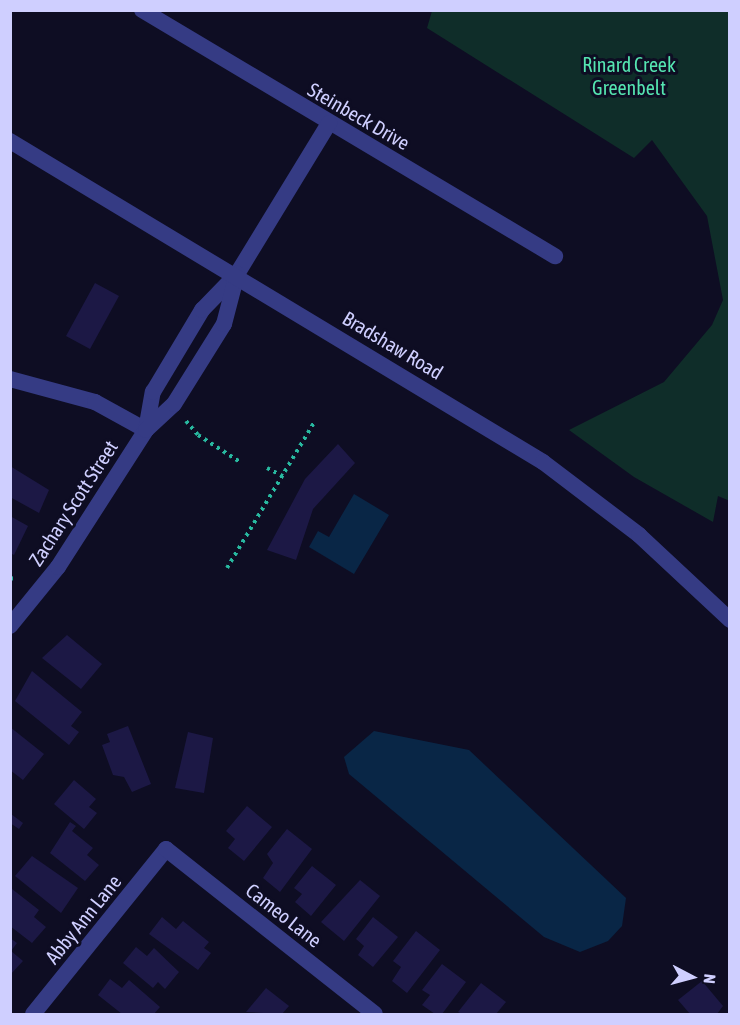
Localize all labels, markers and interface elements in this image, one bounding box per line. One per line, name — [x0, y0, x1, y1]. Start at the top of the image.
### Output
park label: Rinard Creek Greenbelt — [582, 53, 676, 100]
street label: Steinbeck Drive — [304, 77, 414, 155]
street label: Bradshaw Road — [339, 306, 447, 384]
street label: Zachary Scott Street — [23, 436, 123, 570]
street label: Abby Ann Lane — [40, 870, 126, 968]
street label: Cameo Lane — [241, 878, 327, 952]
north arrow — [662, 947, 722, 1007]
text: N — [700, 973, 719, 985]

